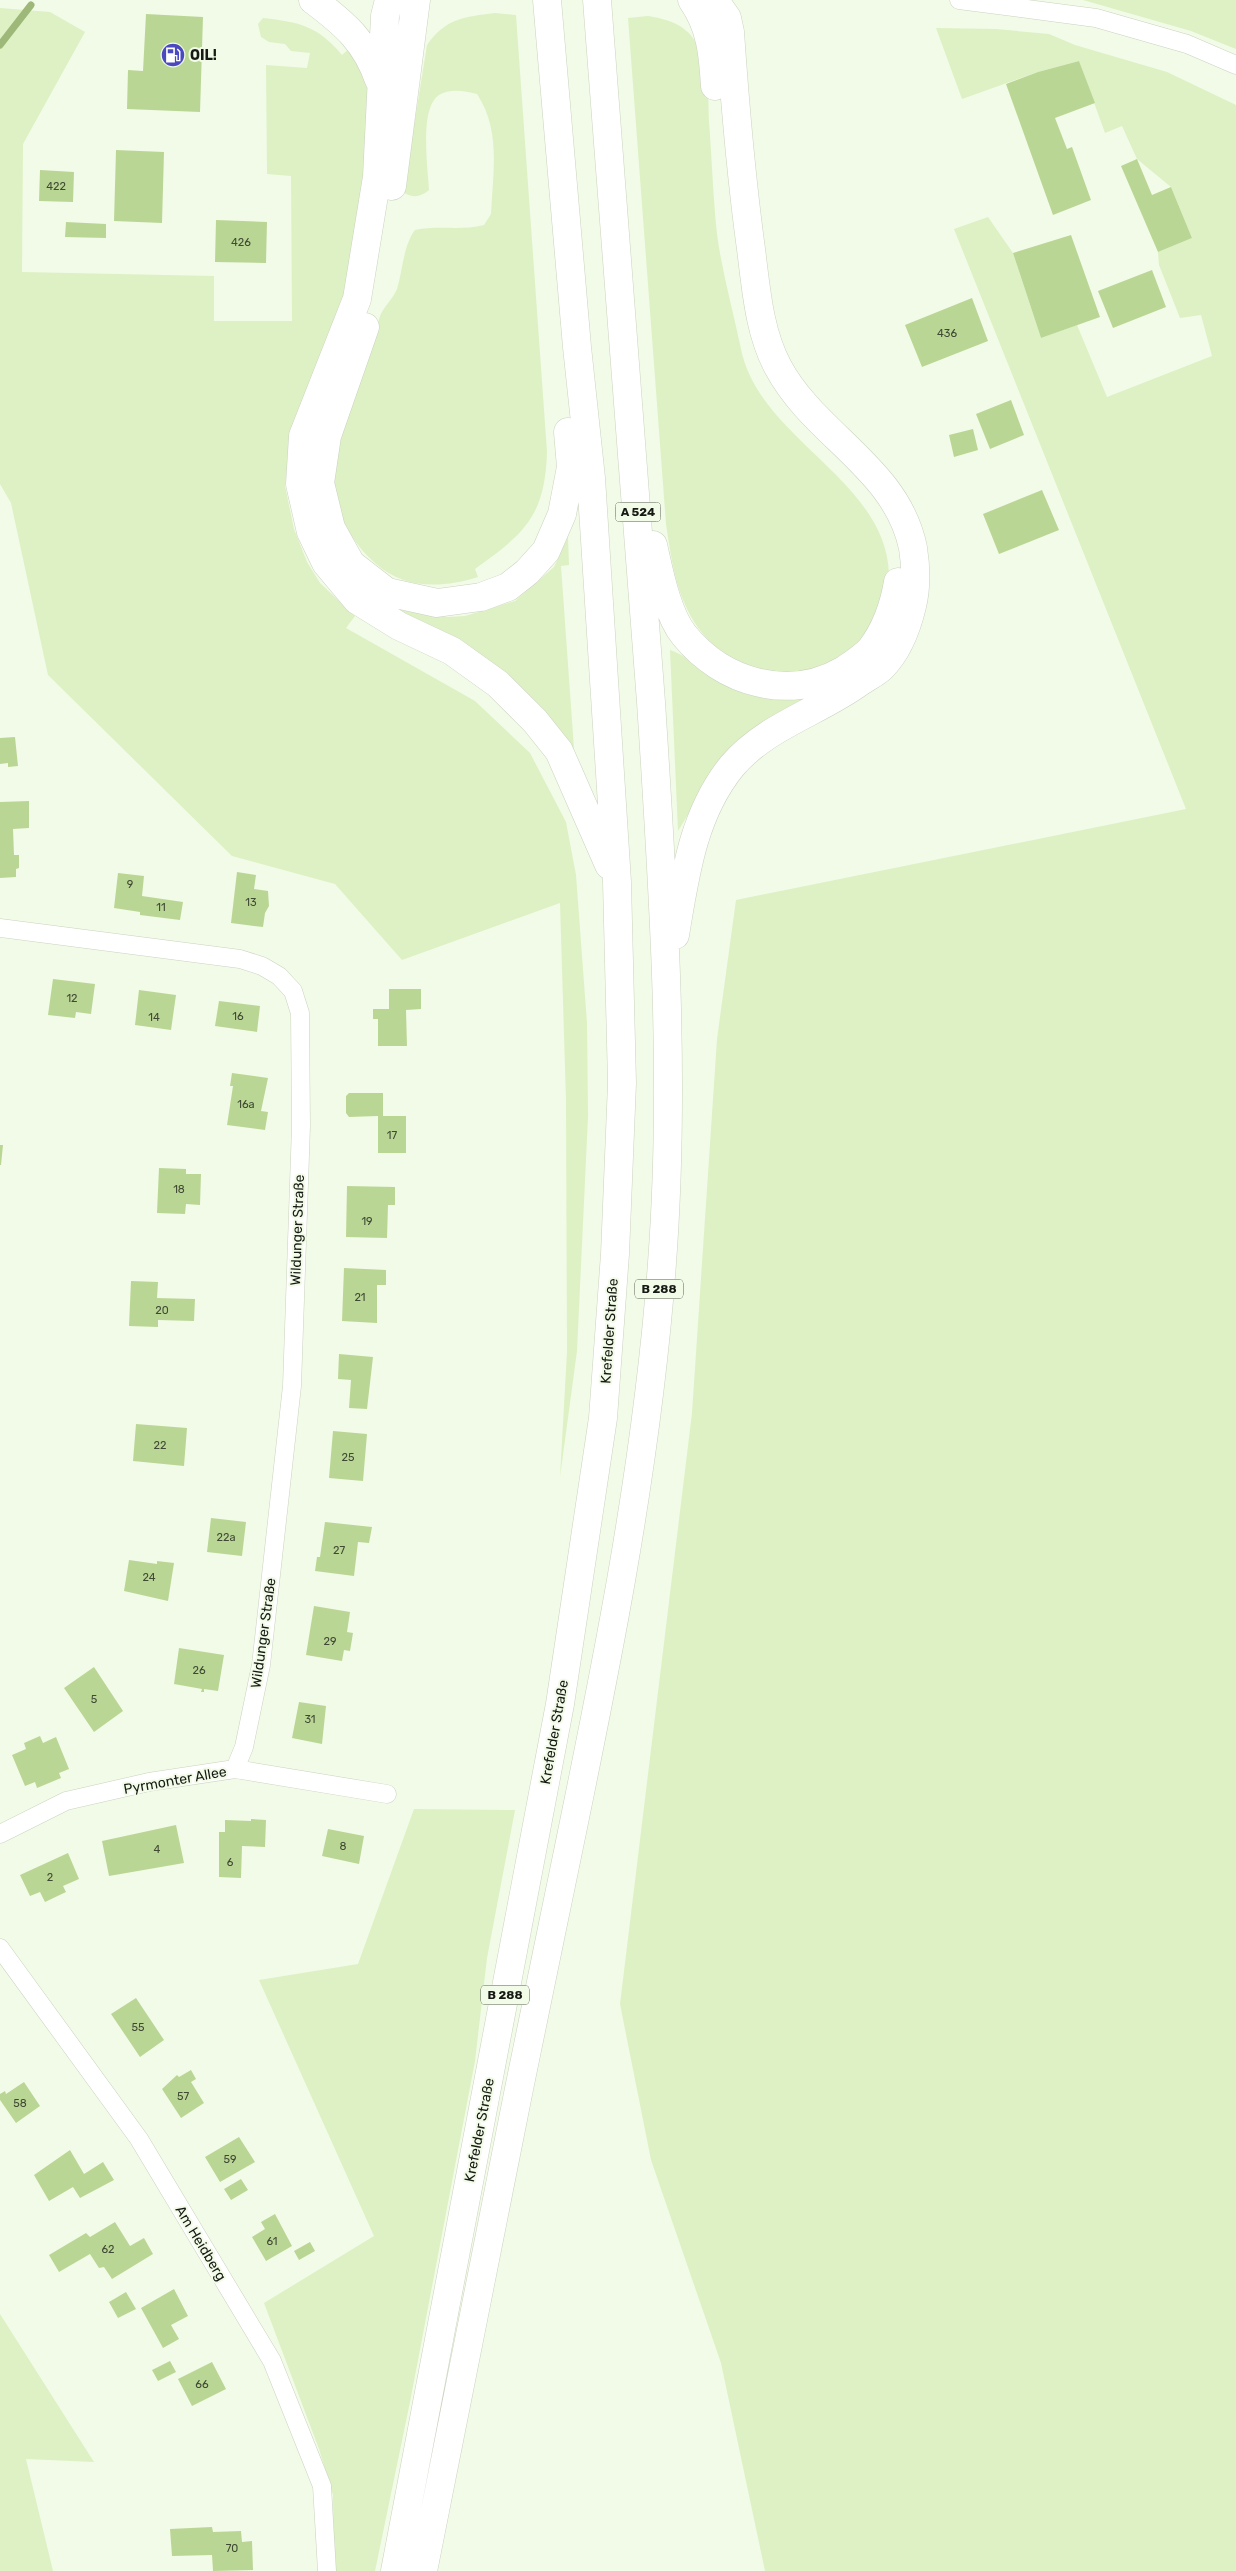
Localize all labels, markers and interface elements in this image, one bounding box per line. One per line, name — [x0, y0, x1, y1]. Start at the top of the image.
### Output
fuel station icon: OIL! — [160, 42, 186, 68]
place label: OIL! — [190, 47, 217, 64]
house number: 422 — [46, 180, 66, 193]
house number: 426 — [231, 236, 251, 249]
house number: 436 — [937, 327, 957, 340]
road number: A 524 — [616, 502, 660, 522]
house number: 9 — [127, 878, 133, 891]
house number: 13 — [245, 896, 257, 909]
house number: 11 — [156, 901, 166, 914]
house number: 12 — [66, 992, 78, 1005]
house number: 16 — [232, 1010, 244, 1023]
house number: 14 — [148, 1011, 160, 1024]
house number: 16a — [237, 1098, 255, 1111]
house number: 17 — [387, 1129, 398, 1142]
street label: Wildunger Straße — [287, 1174, 308, 1286]
house number: 18 — [173, 1183, 185, 1196]
house number: 19 — [361, 1215, 373, 1228]
street label: Krefelder Straße — [597, 1278, 622, 1384]
road number: B 288 — [635, 1280, 683, 1298]
house number: 21 — [354, 1291, 366, 1304]
house number: 20 — [155, 1304, 169, 1317]
house number: 22 — [154, 1439, 166, 1452]
house number: 25 — [342, 1451, 355, 1464]
house number: 22a — [217, 1531, 236, 1544]
house number: 27 — [333, 1544, 345, 1557]
house number: 24 — [142, 1571, 156, 1584]
street label: Wildunger Straße — [247, 1577, 280, 1689]
house number: 29 — [324, 1635, 336, 1648]
house number: 26 — [192, 1664, 206, 1677]
street label: Krefelder Straße — [537, 1678, 572, 1786]
house number: 5 — [91, 1693, 98, 1706]
house number: 31 — [304, 1713, 316, 1726]
street label: Pyrmonter Allee — [122, 1763, 228, 1798]
house number: 8 — [340, 1840, 347, 1853]
house number: 4 — [154, 1843, 161, 1856]
house number: 6 — [227, 1856, 234, 1869]
house number: 2 — [47, 1871, 53, 1884]
road number: B 288 — [481, 1986, 529, 2004]
house number: 55 — [131, 2021, 145, 2034]
street label: Krefelder Straße — [461, 2076, 498, 2184]
house number: 57 — [177, 2090, 189, 2103]
house number: 58 — [13, 2097, 27, 2110]
house number: 59 — [223, 2153, 237, 2166]
street label: Am Heidberg — [172, 2203, 230, 2284]
house number: 61 — [266, 2235, 278, 2248]
house number: 62 — [101, 2243, 115, 2256]
house number: 66 — [195, 2378, 209, 2391]
house number: 70 — [226, 2542, 238, 2555]

